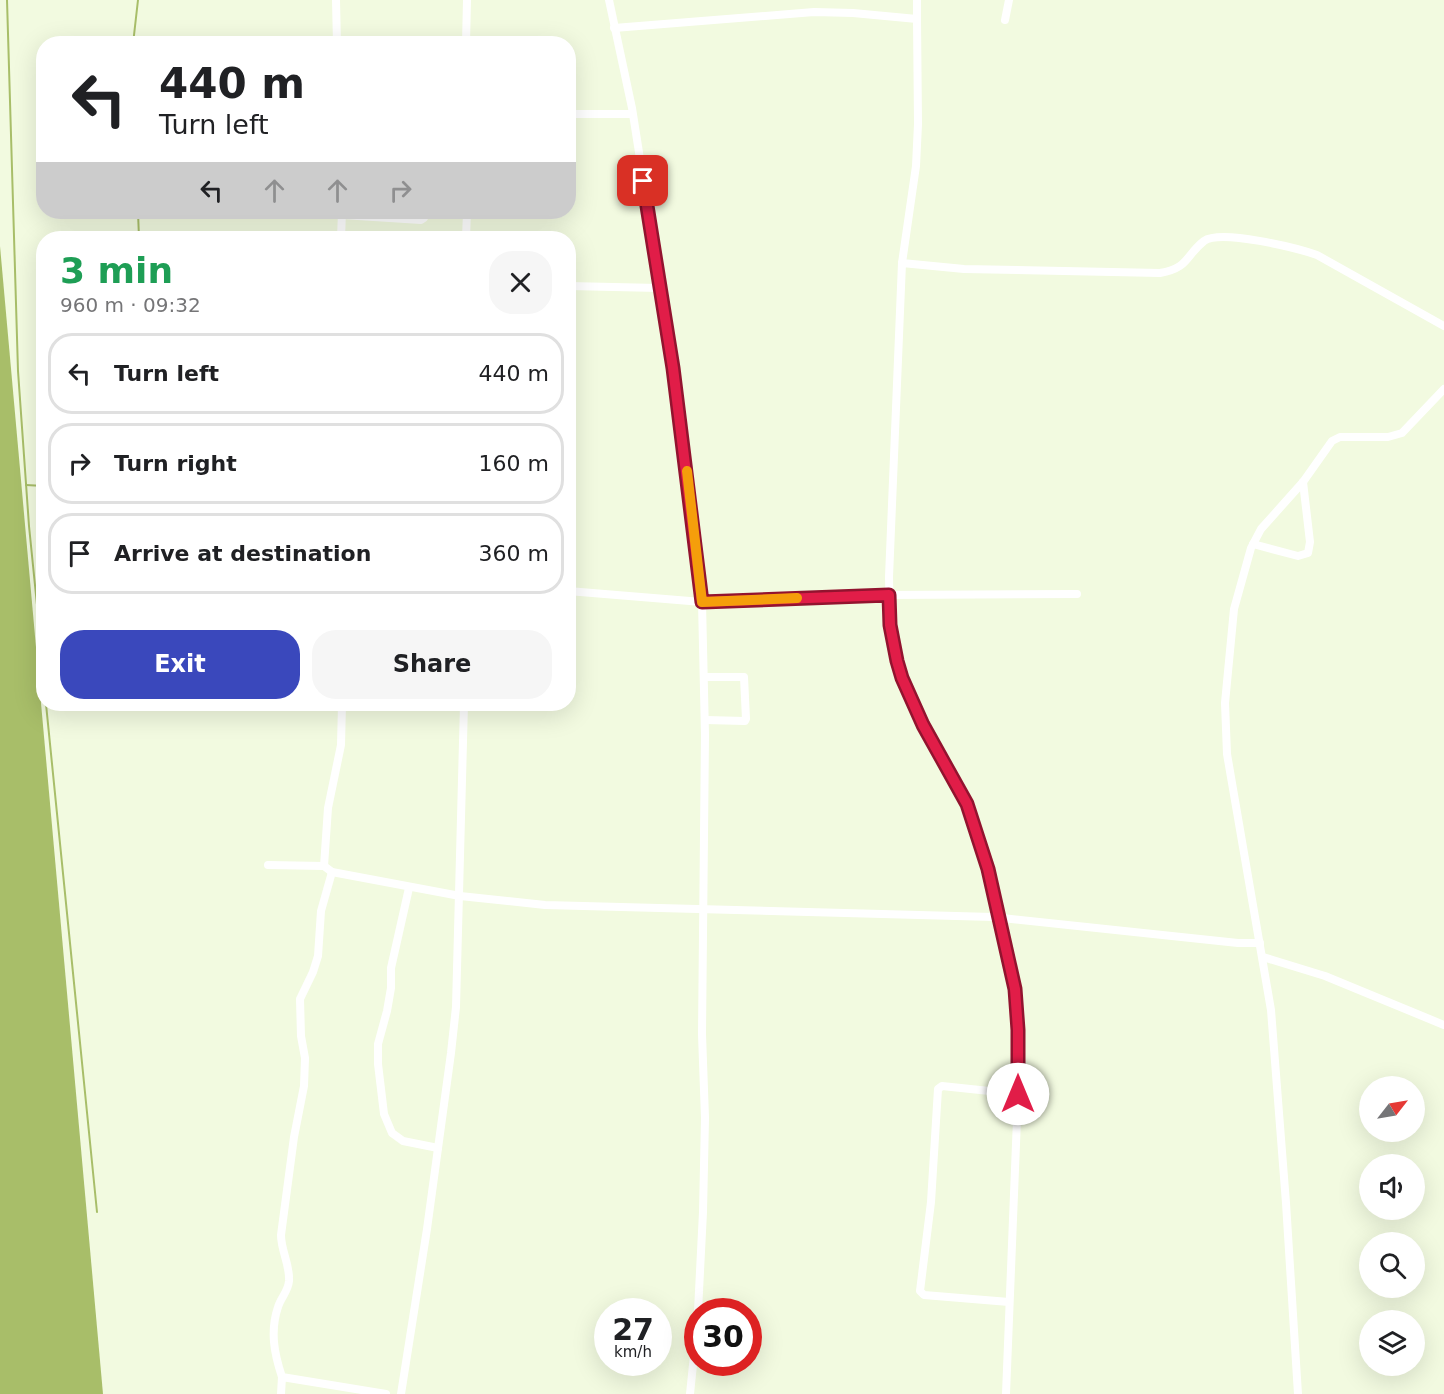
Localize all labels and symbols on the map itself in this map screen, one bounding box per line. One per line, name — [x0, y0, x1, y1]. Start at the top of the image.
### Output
pin — [617, 155, 668, 206]
position arrow — [986, 1062, 1050, 1126]
north arrow — [1359, 1076, 1425, 1142]
speed limit sign: 30 — [684, 1298, 762, 1376]

